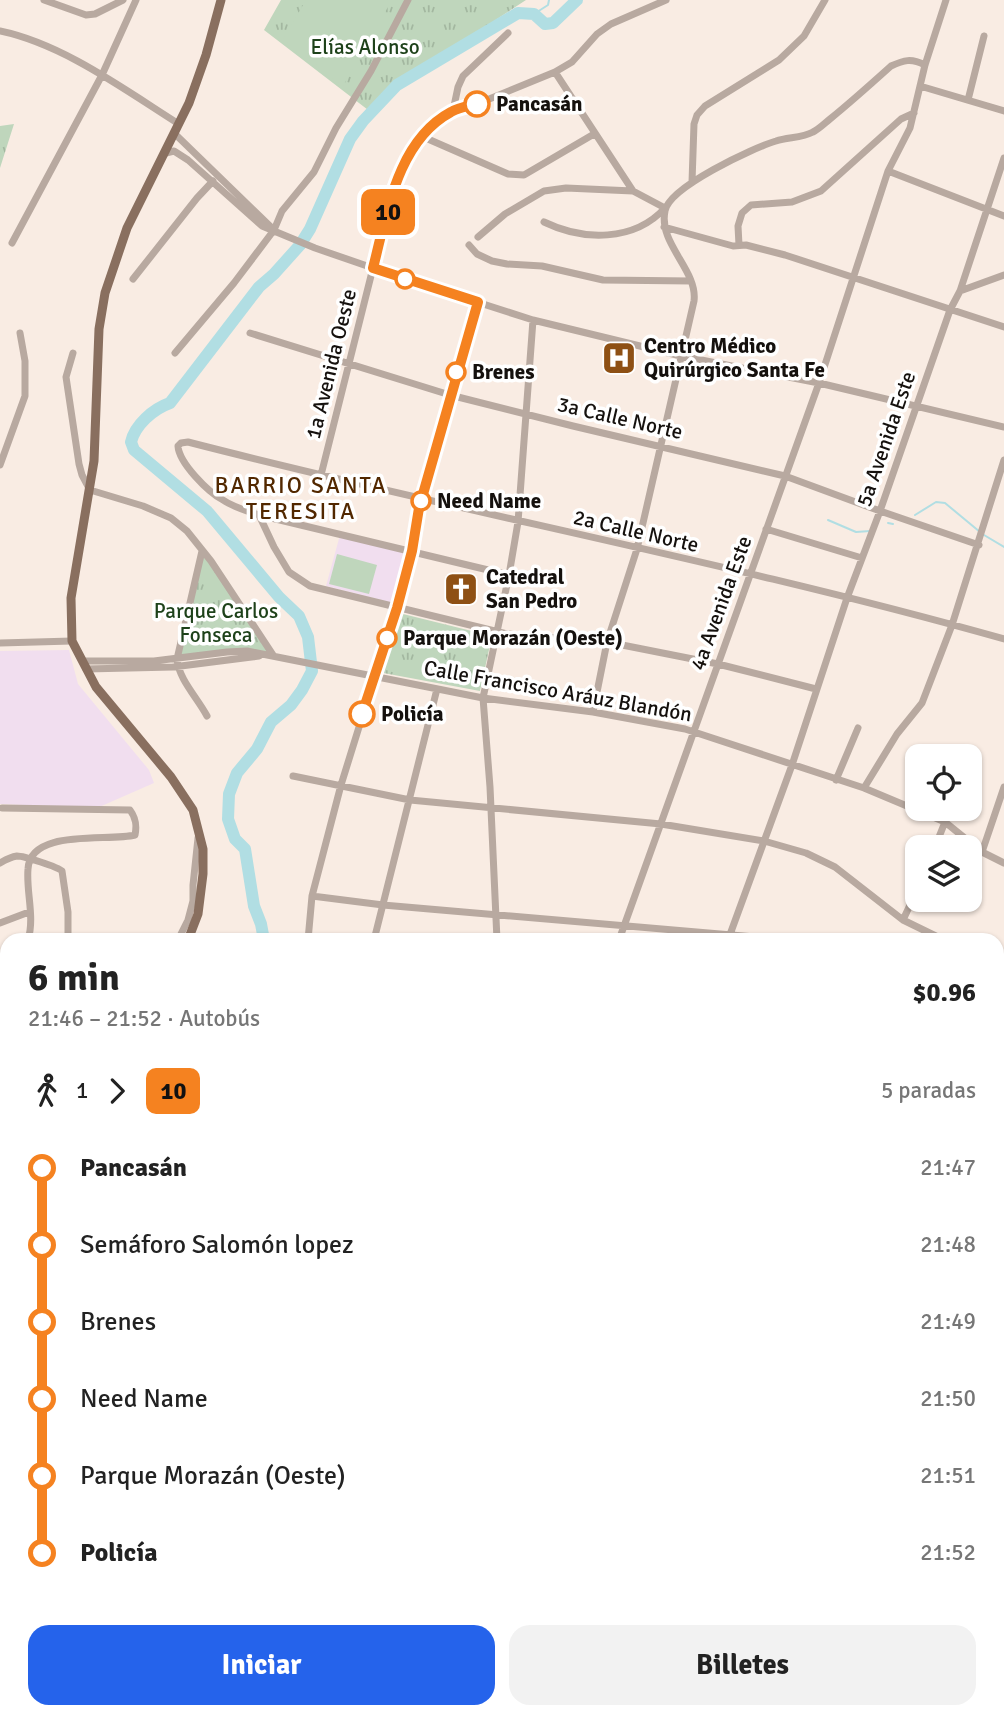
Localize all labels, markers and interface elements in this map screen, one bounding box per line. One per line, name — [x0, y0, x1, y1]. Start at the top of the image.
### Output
park label: Elías Alonso — [310, 34, 420, 60]
marker: Pancasán — [464, 91, 490, 117]
place label: Pancasán — [496, 91, 583, 117]
line badge: 10 — [356, 189, 420, 235]
text: 10 — [375, 197, 401, 227]
unlabelled marker — [395, 269, 415, 289]
street label: 1a Avenida Oeste — [300, 286, 362, 442]
place label: Centro Médico Quirúrgico Santa Fe — [644, 333, 825, 383]
hospital icon: Centro Médico Quirúrgico Santa Fe — [600, 339, 638, 377]
place label: Brenes — [472, 359, 534, 385]
marker: Brenes — [446, 362, 466, 382]
street label: 5a Avenida Este — [851, 368, 921, 510]
street label: 3a Calle Norte — [555, 391, 685, 445]
district label: BARRIO SANTA TERESITA — [215, 471, 387, 526]
place label: Need Name — [437, 488, 541, 514]
marker: Need Name — [411, 491, 431, 511]
street label: 2a Calle Norte — [571, 504, 701, 558]
street label: 4a Avenida Este — [685, 532, 757, 674]
place label: Catedral San Pedro — [486, 564, 577, 614]
church icon: Catedral San Pedro — [442, 570, 480, 608]
park label: Parque Carlos Fonseca — [154, 598, 278, 648]
place label: Parque Morazán (Oeste) — [403, 625, 623, 651]
marker: Parque Morazán (Oeste) — [377, 628, 397, 648]
street label: Calle Francisco Aráuz Blandón — [422, 655, 694, 727]
marker: Policía — [349, 701, 375, 727]
place label: Policía — [381, 701, 444, 727]
map controls — [905, 744, 982, 912]
button: locate — [905, 744, 982, 821]
button: layers — [905, 835, 982, 912]
text: 6 min — [28, 954, 120, 1001]
text: $0.96 — [912, 977, 976, 1009]
text: 21:46 – 21:52 · Autobús — [28, 1004, 260, 1033]
icon: walk — [28, 1072, 66, 1110]
icon: forward — [98, 1072, 136, 1110]
text: 1 — [76, 1076, 88, 1105]
text: 10 — [160, 1076, 186, 1106]
text: 5 paradas — [881, 1076, 976, 1105]
text: Pancasán — [80, 1152, 187, 1184]
text: 21:47 — [920, 1153, 976, 1182]
text: Semáforo Salomón lopez — [80, 1229, 354, 1261]
text: 21:48 — [920, 1230, 976, 1259]
text: Brenes — [80, 1306, 156, 1338]
text: 21:49 — [920, 1307, 976, 1336]
text: Need Name — [80, 1383, 208, 1415]
text: 21:50 — [920, 1384, 976, 1413]
text: Parque Morazán (Oeste) — [80, 1460, 346, 1492]
text: 21:51 — [920, 1461, 976, 1490]
text: Policía — [80, 1537, 158, 1569]
text: 21:52 — [920, 1538, 976, 1567]
button: Iniciar — [28, 1625, 495, 1705]
button: Billetes — [509, 1625, 976, 1705]

